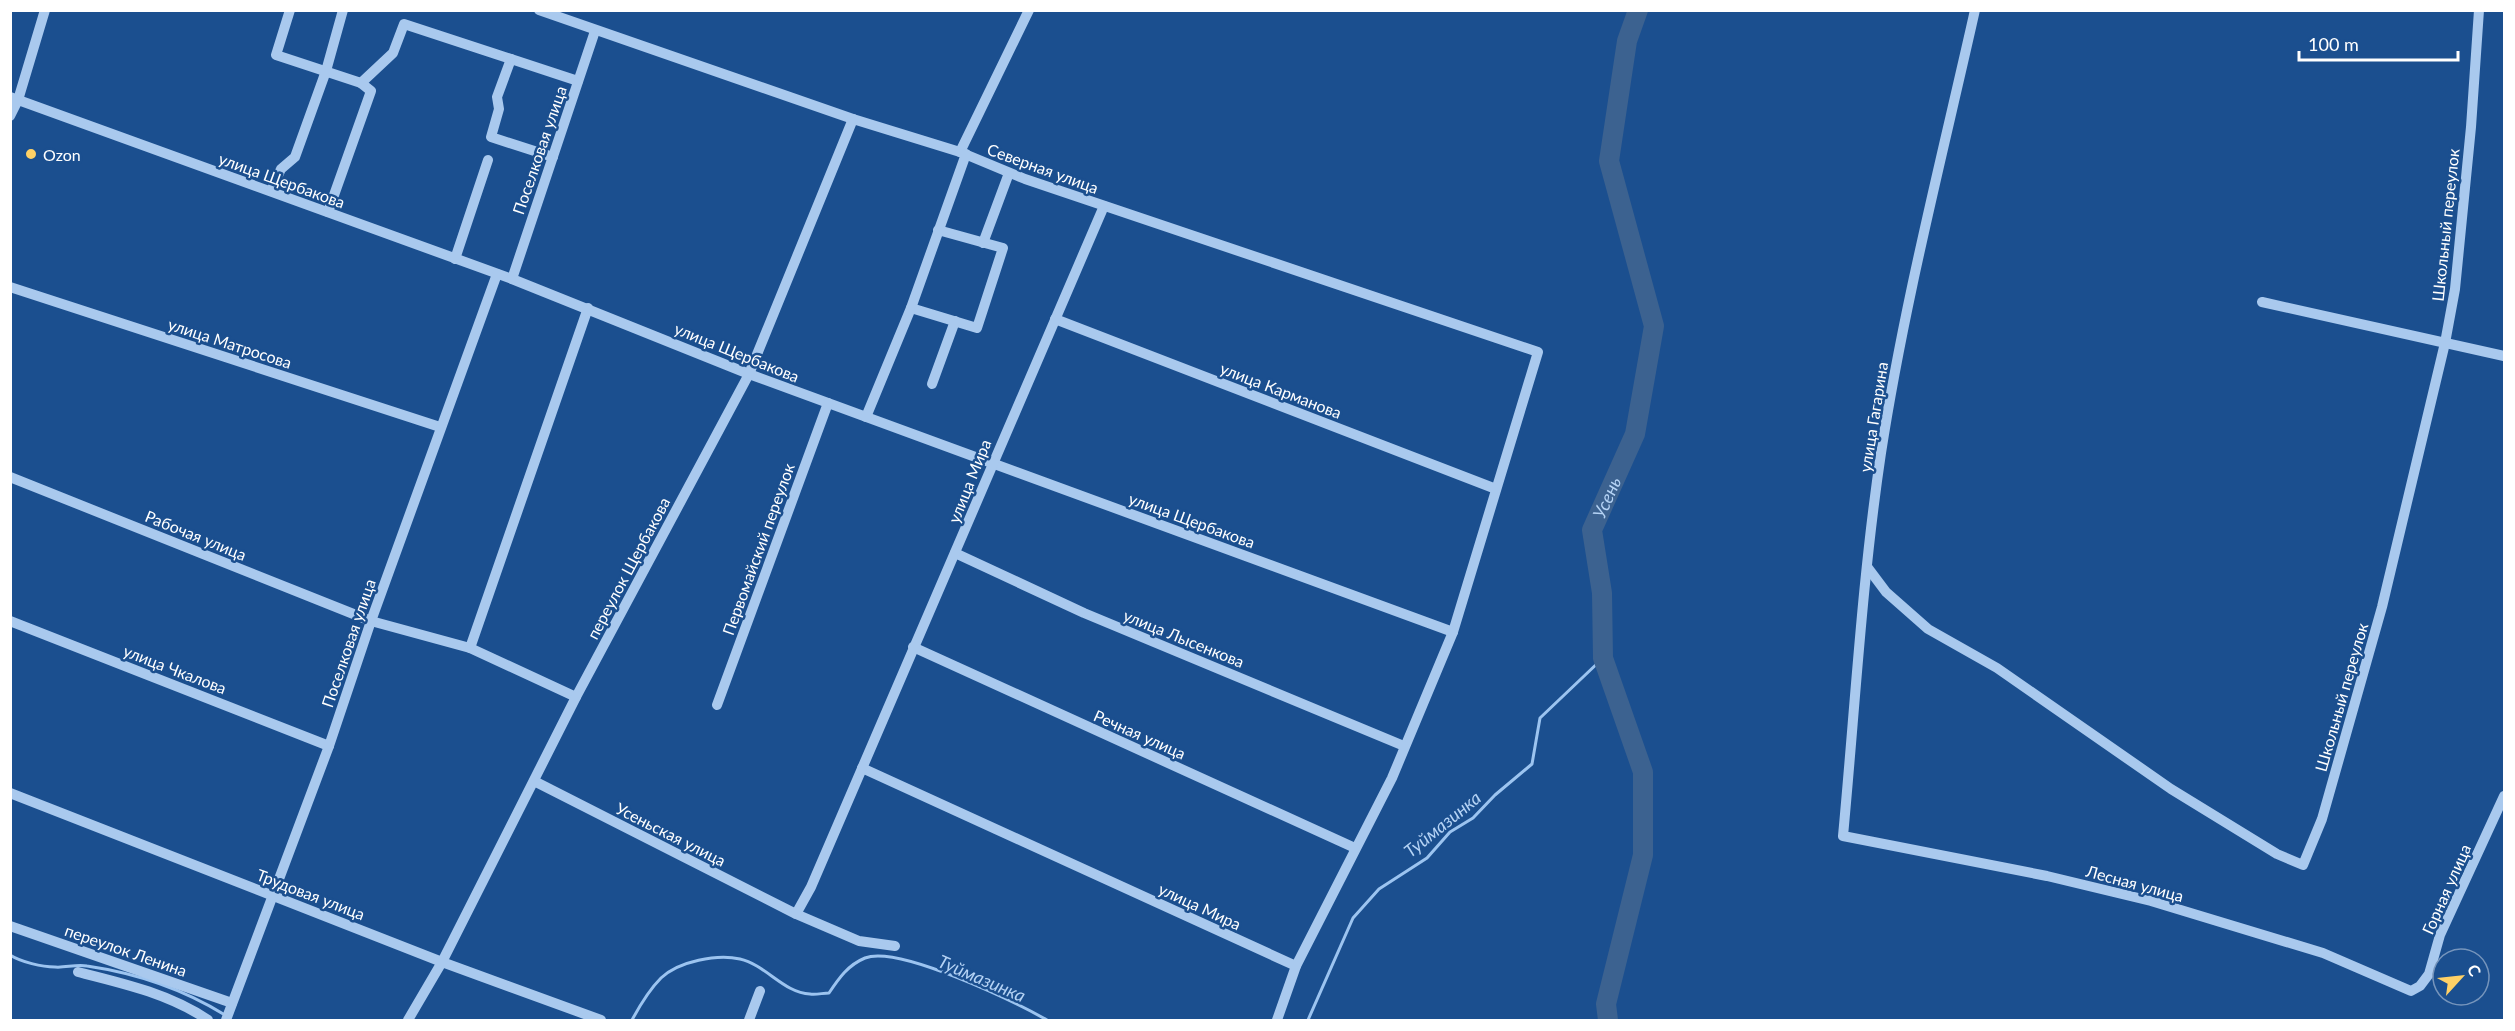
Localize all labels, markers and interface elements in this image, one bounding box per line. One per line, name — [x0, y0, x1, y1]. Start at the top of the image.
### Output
scale bar — [2299, 24, 2458, 62]
text: 100 m — [2308, 33, 2359, 55]
street label: Поселковая улица — [508, 83, 570, 217]
street label: Северная улица — [985, 139, 1101, 197]
place label: Ozon — [43, 145, 81, 164]
marker: Ozon — [24, 147, 38, 161]
street label: Школьный переулок — [2428, 147, 2463, 302]
street label: улица Щербакова — [216, 148, 348, 212]
street label: улица Матросова — [166, 314, 294, 372]
street label: улица Щербакова — [672, 318, 802, 386]
street label: улица Карманова — [1218, 358, 1344, 422]
street label: улица Гагарина — [1855, 360, 1891, 474]
street label: улица Мира — [944, 436, 994, 526]
street label: Первомайский переулок — [718, 460, 798, 638]
water label: Усень — [1588, 473, 1626, 522]
street label: улица Щербакова — [1126, 488, 1258, 552]
street label: переулок Щербакова — [583, 494, 673, 642]
street label: Рабочая улица — [143, 506, 249, 564]
street label: Поселковая улица — [317, 576, 379, 710]
street label: улица Лысенкова — [1121, 605, 1247, 671]
street label: Школьный переулок — [2311, 620, 2372, 773]
street label: улица Чкалова — [121, 641, 229, 697]
street label: Речная улица — [1091, 705, 1189, 763]
water label: Туймазинка — [1399, 786, 1485, 862]
street label: Усеньская улица — [613, 798, 729, 870]
street label: Горная улица — [2418, 841, 2474, 937]
street label: Лесная улица — [2083, 861, 2186, 905]
street label: Трудовая улица — [254, 865, 368, 923]
street label: улица Мира — [1156, 879, 1244, 933]
street label: переулок Ленина — [62, 920, 190, 980]
north arrow — [2431, 947, 2491, 1007]
water label: Туймазинка — [935, 950, 1029, 1006]
text: С — [2464, 961, 2486, 979]

